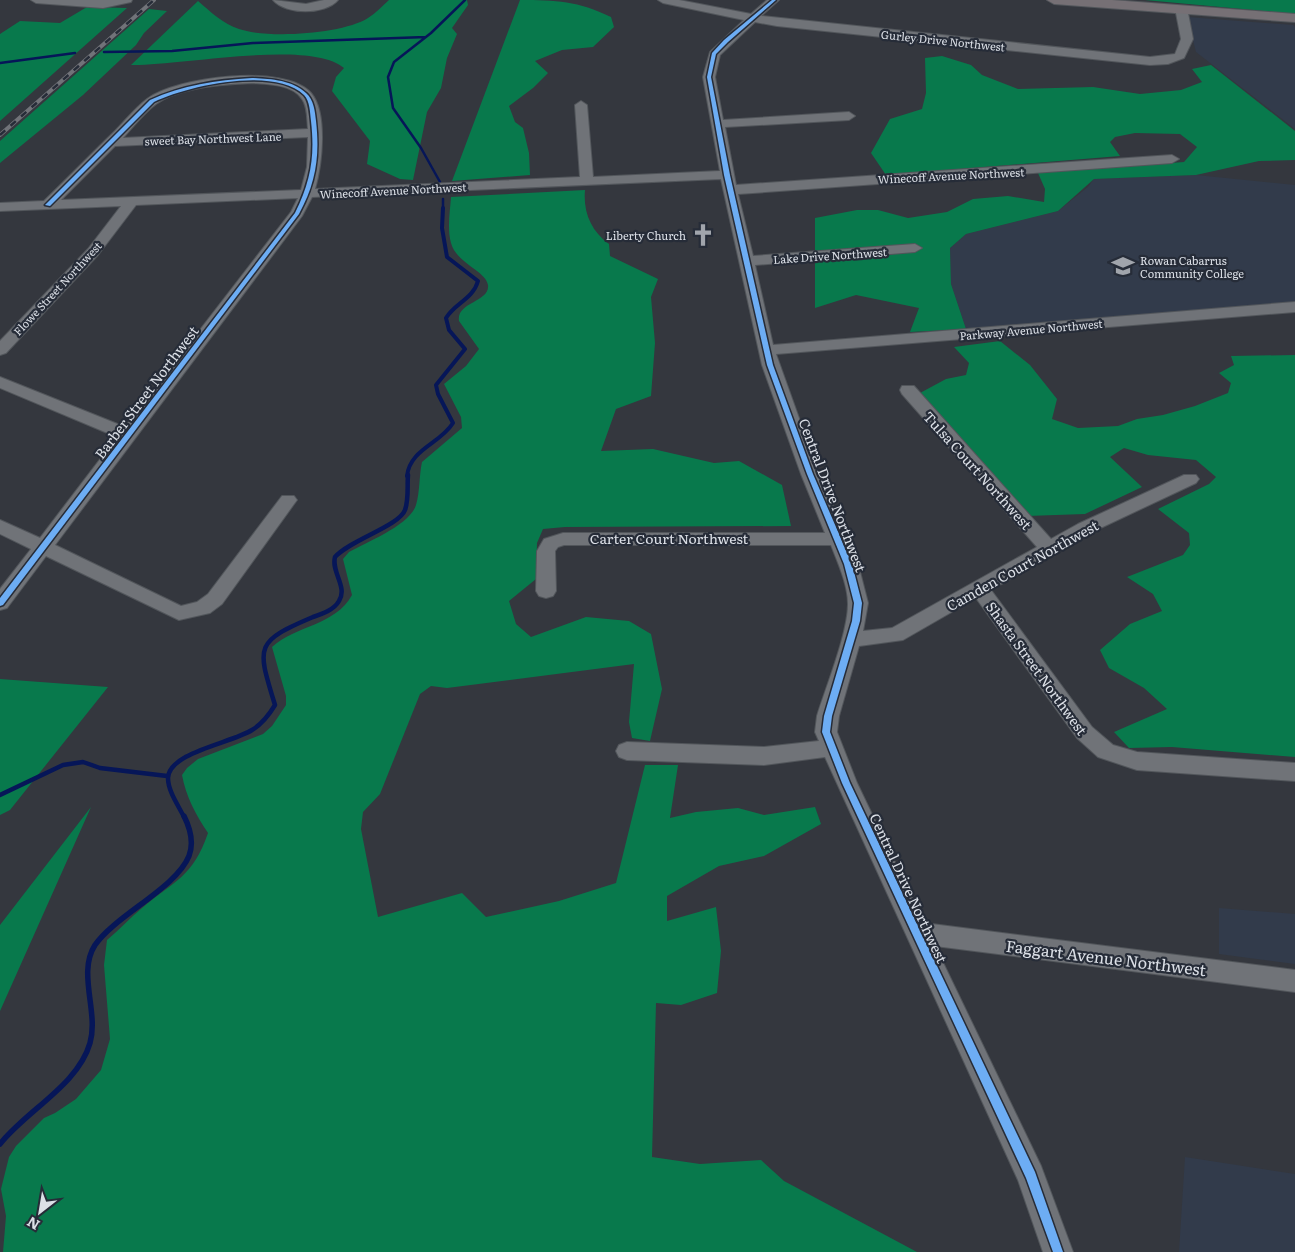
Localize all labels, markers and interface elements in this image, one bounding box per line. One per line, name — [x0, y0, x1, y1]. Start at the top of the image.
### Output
street label: Gurley Drive Northwest — [880, 26, 1006, 55]
street label: sweet Bay Northwest Lane — [144, 128, 282, 148]
street label: Winecoff Avenue Northwest — [877, 163, 1025, 187]
street label: Winecoff Avenue Northwest — [319, 178, 467, 202]
church icon: Liberty Church — [690, 222, 716, 248]
place label: Liberty Church — [606, 227, 686, 243]
street label: Flowe Street Northwest — [9, 237, 105, 338]
street label: Lake Drive Northwest — [772, 243, 888, 267]
place label: Rowan Cabarrus Community College — [1140, 252, 1244, 281]
school or university icon: Rowan Cabarrus Community College — [1110, 253, 1136, 279]
street label: Parkway Avenue Northwest — [959, 315, 1104, 343]
street label: Barber Street Northwest — [89, 321, 203, 463]
street label: Tulsa Court Northwest — [919, 406, 1037, 534]
street label: Central Drive Northwest — [794, 415, 872, 575]
street label: Camden Court Northwest — [942, 515, 1102, 615]
street label: Carter Court Northwest — [590, 528, 749, 548]
street label: Shasta Street Northwest — [982, 597, 1093, 739]
street label: Central Drive Northwest — [865, 810, 953, 966]
street label: Faggart Avenue Northwest — [1005, 933, 1208, 981]
north arrow — [15, 1187, 65, 1237]
text: N — [22, 1212, 43, 1236]

